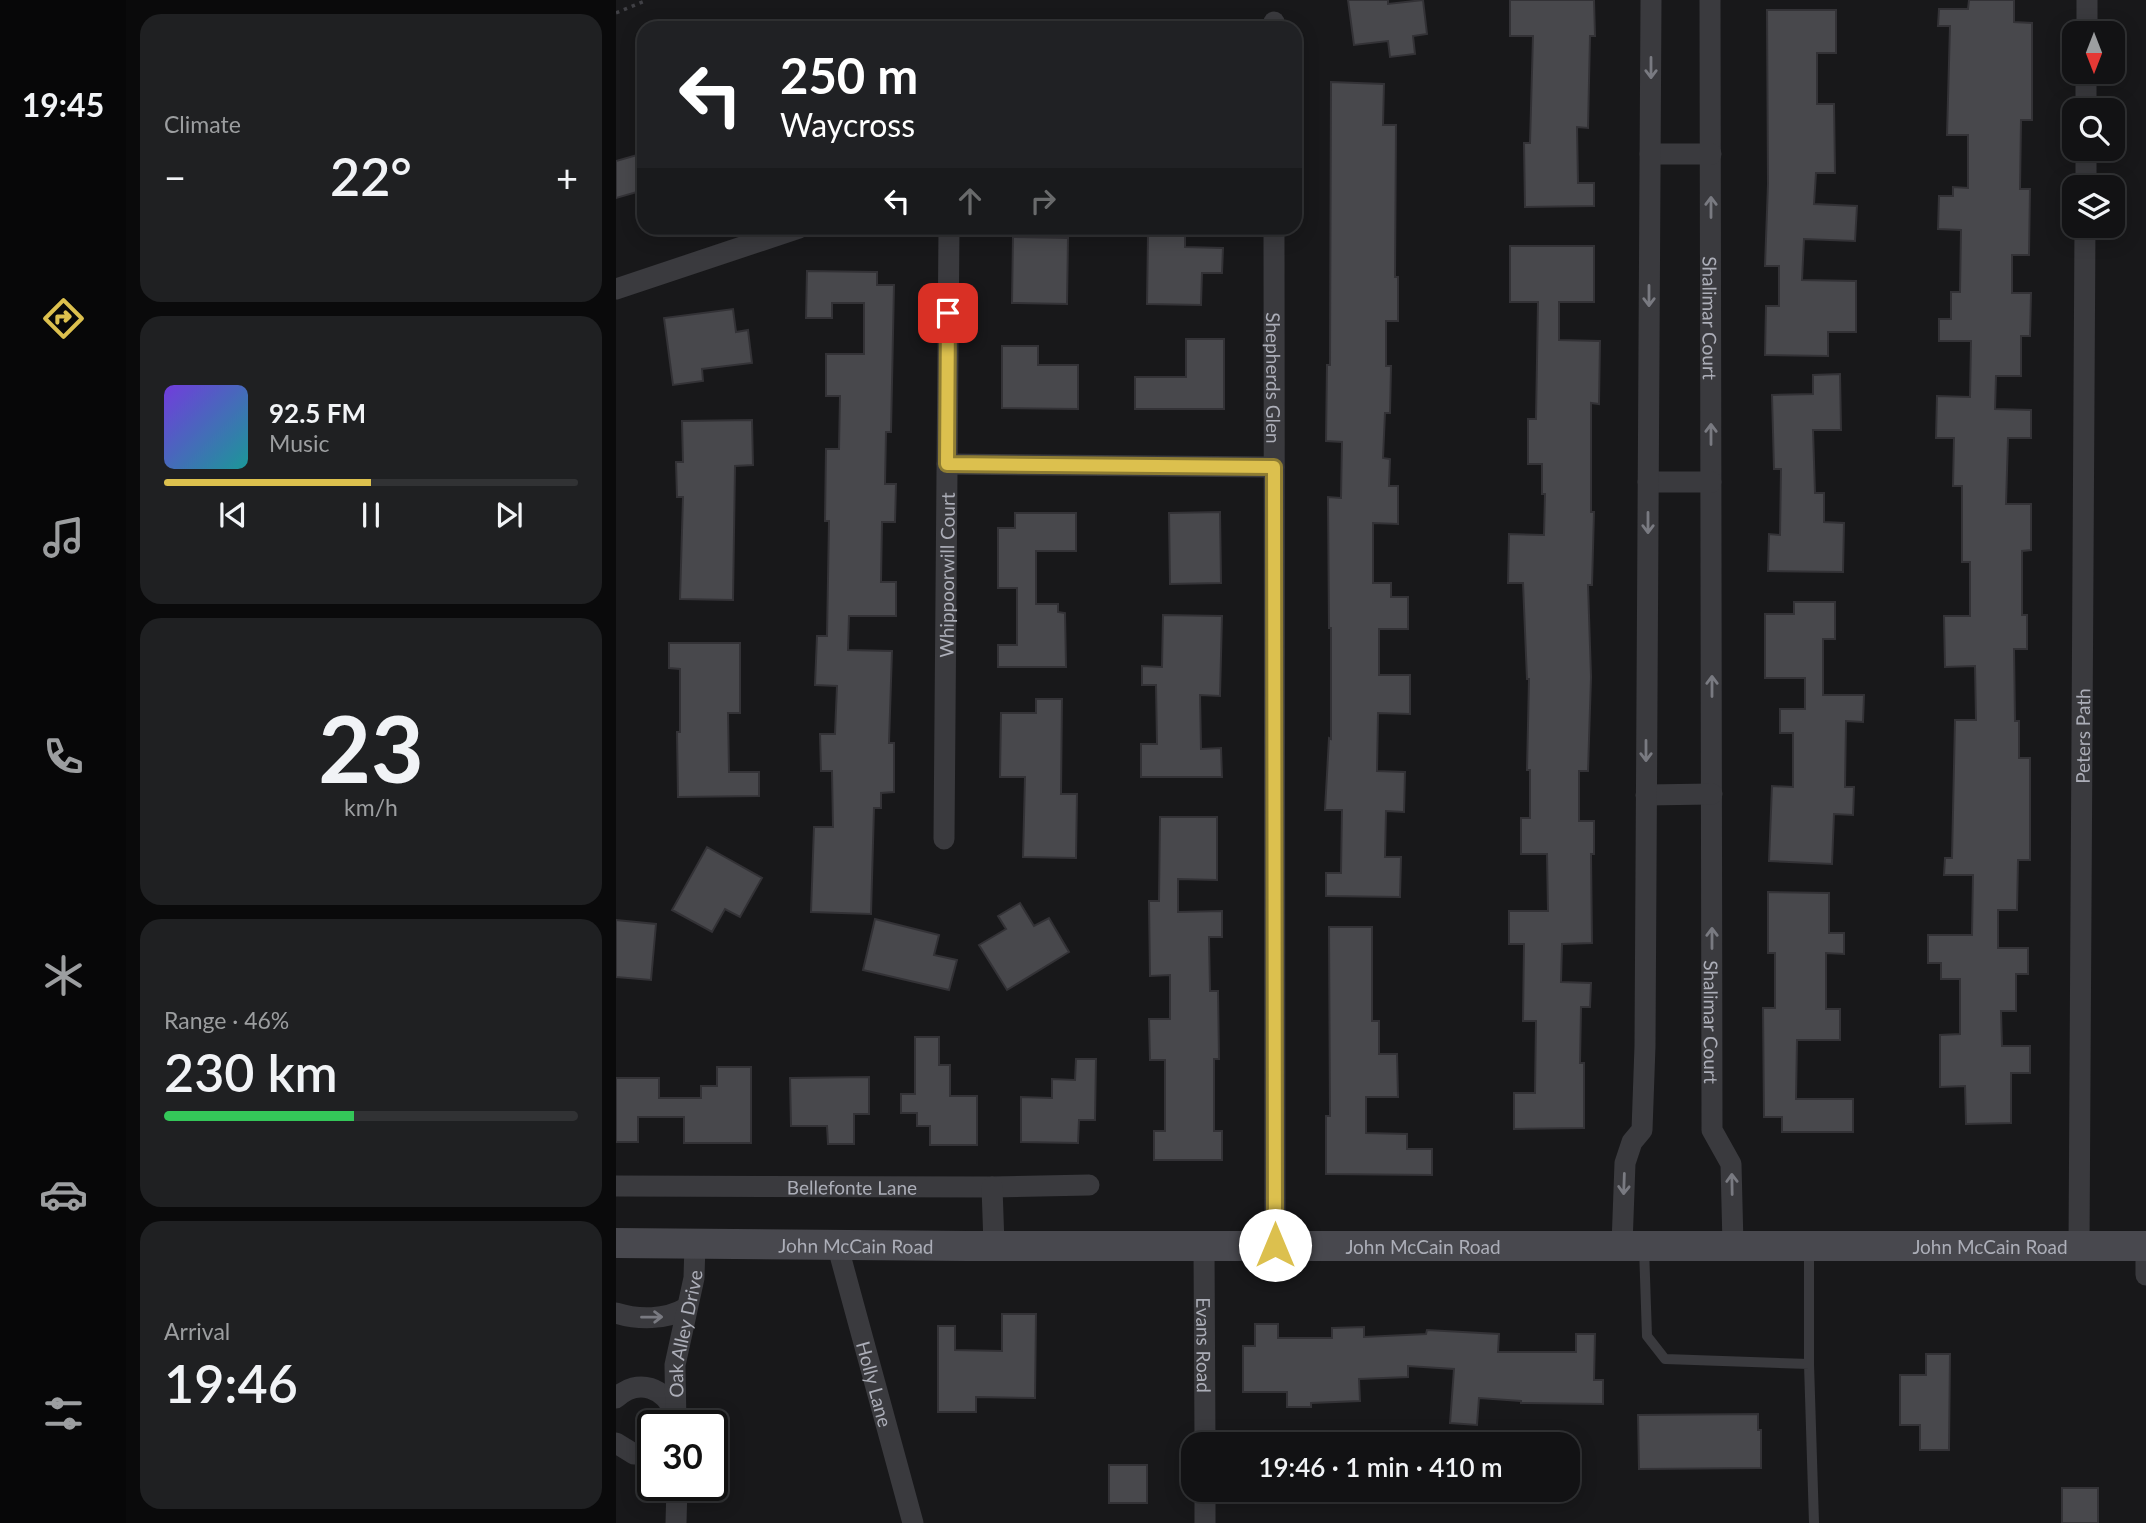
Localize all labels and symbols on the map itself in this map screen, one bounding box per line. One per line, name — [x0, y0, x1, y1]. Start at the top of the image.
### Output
north arrow — [2062, 21, 2124, 84]
one-way arrow — [1644, 56, 1658, 79]
one-way arrow — [1704, 195, 1718, 218]
street label: Shalimar Court — [1699, 256, 1722, 380]
pin — [918, 283, 978, 343]
one-way arrow — [1642, 284, 1656, 307]
street label: Shepherds Glen — [1263, 312, 1286, 444]
one-way arrow — [1704, 423, 1718, 446]
street label: Whippoorwill Court — [934, 492, 958, 658]
one-way arrow — [1641, 511, 1655, 534]
one-way arrow — [1705, 675, 1719, 698]
street label: Peters Path — [2070, 688, 2094, 784]
one-way arrow — [1639, 739, 1653, 762]
one-way arrow — [1705, 927, 1719, 950]
street label: Shalimar Court — [1700, 960, 1723, 1084]
one-way arrow — [1618, 1173, 1631, 1196]
one-way arrow — [1725, 1173, 1739, 1196]
street label: Bellefonte Lane — [787, 1175, 917, 1198]
position arrow — [1238, 1208, 1312, 1282]
street label: John McCain Road — [778, 1233, 934, 1257]
street label: John McCain Road — [1345, 1235, 1501, 1258]
street label: John McCain Road — [1912, 1235, 2068, 1258]
street label: Oak Alley Drive — [663, 1270, 706, 1398]
street label: Evans Road — [1193, 1297, 1216, 1393]
one-way arrow — [640, 1310, 663, 1324]
street label: Holly Lane — [852, 1338, 898, 1429]
speed limit sign: 30 — [637, 1410, 728, 1501]

